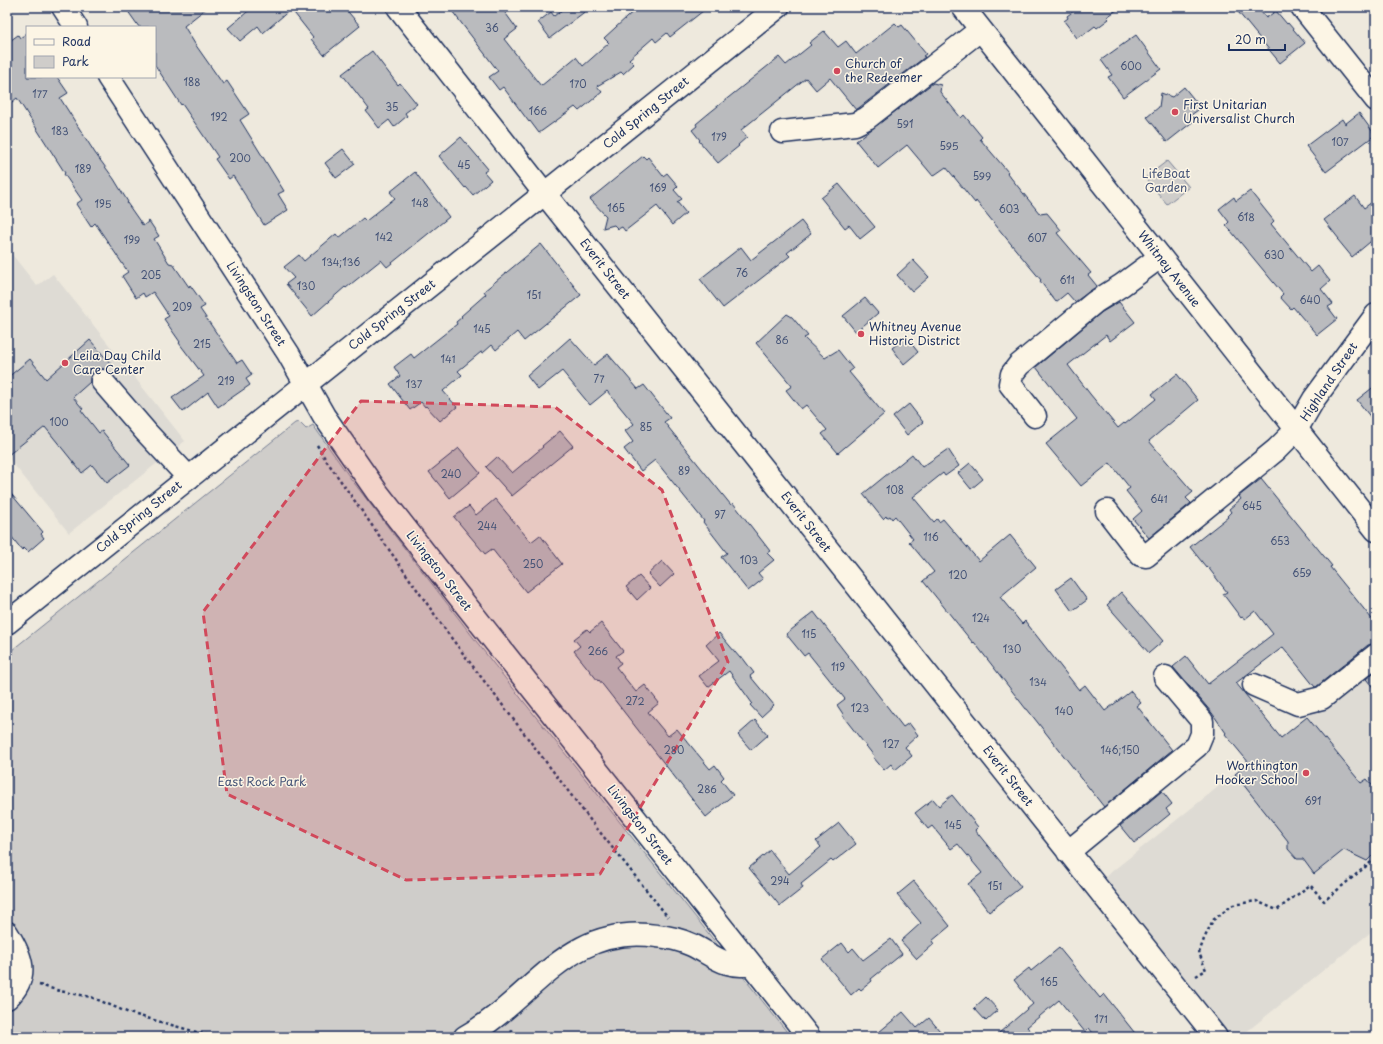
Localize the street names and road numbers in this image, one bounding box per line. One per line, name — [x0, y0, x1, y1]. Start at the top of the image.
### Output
street label: Cold Spring Street — [598, 72, 692, 153]
street label: Whitney Avenue — [1134, 226, 1206, 311]
street label: Everit Street — [576, 234, 635, 303]
street label: Livingston Street — [223, 258, 291, 349]
street label: Cold Spring Street — [344, 274, 439, 354]
street label: Highland Street — [1295, 338, 1361, 424]
street label: Cold Spring Street — [91, 476, 185, 557]
street label: Everit Street — [777, 487, 836, 556]
street label: Livingston Street — [403, 526, 477, 614]
street label: Everit Street — [979, 741, 1038, 810]
street label: Livingston Street — [604, 780, 678, 868]

